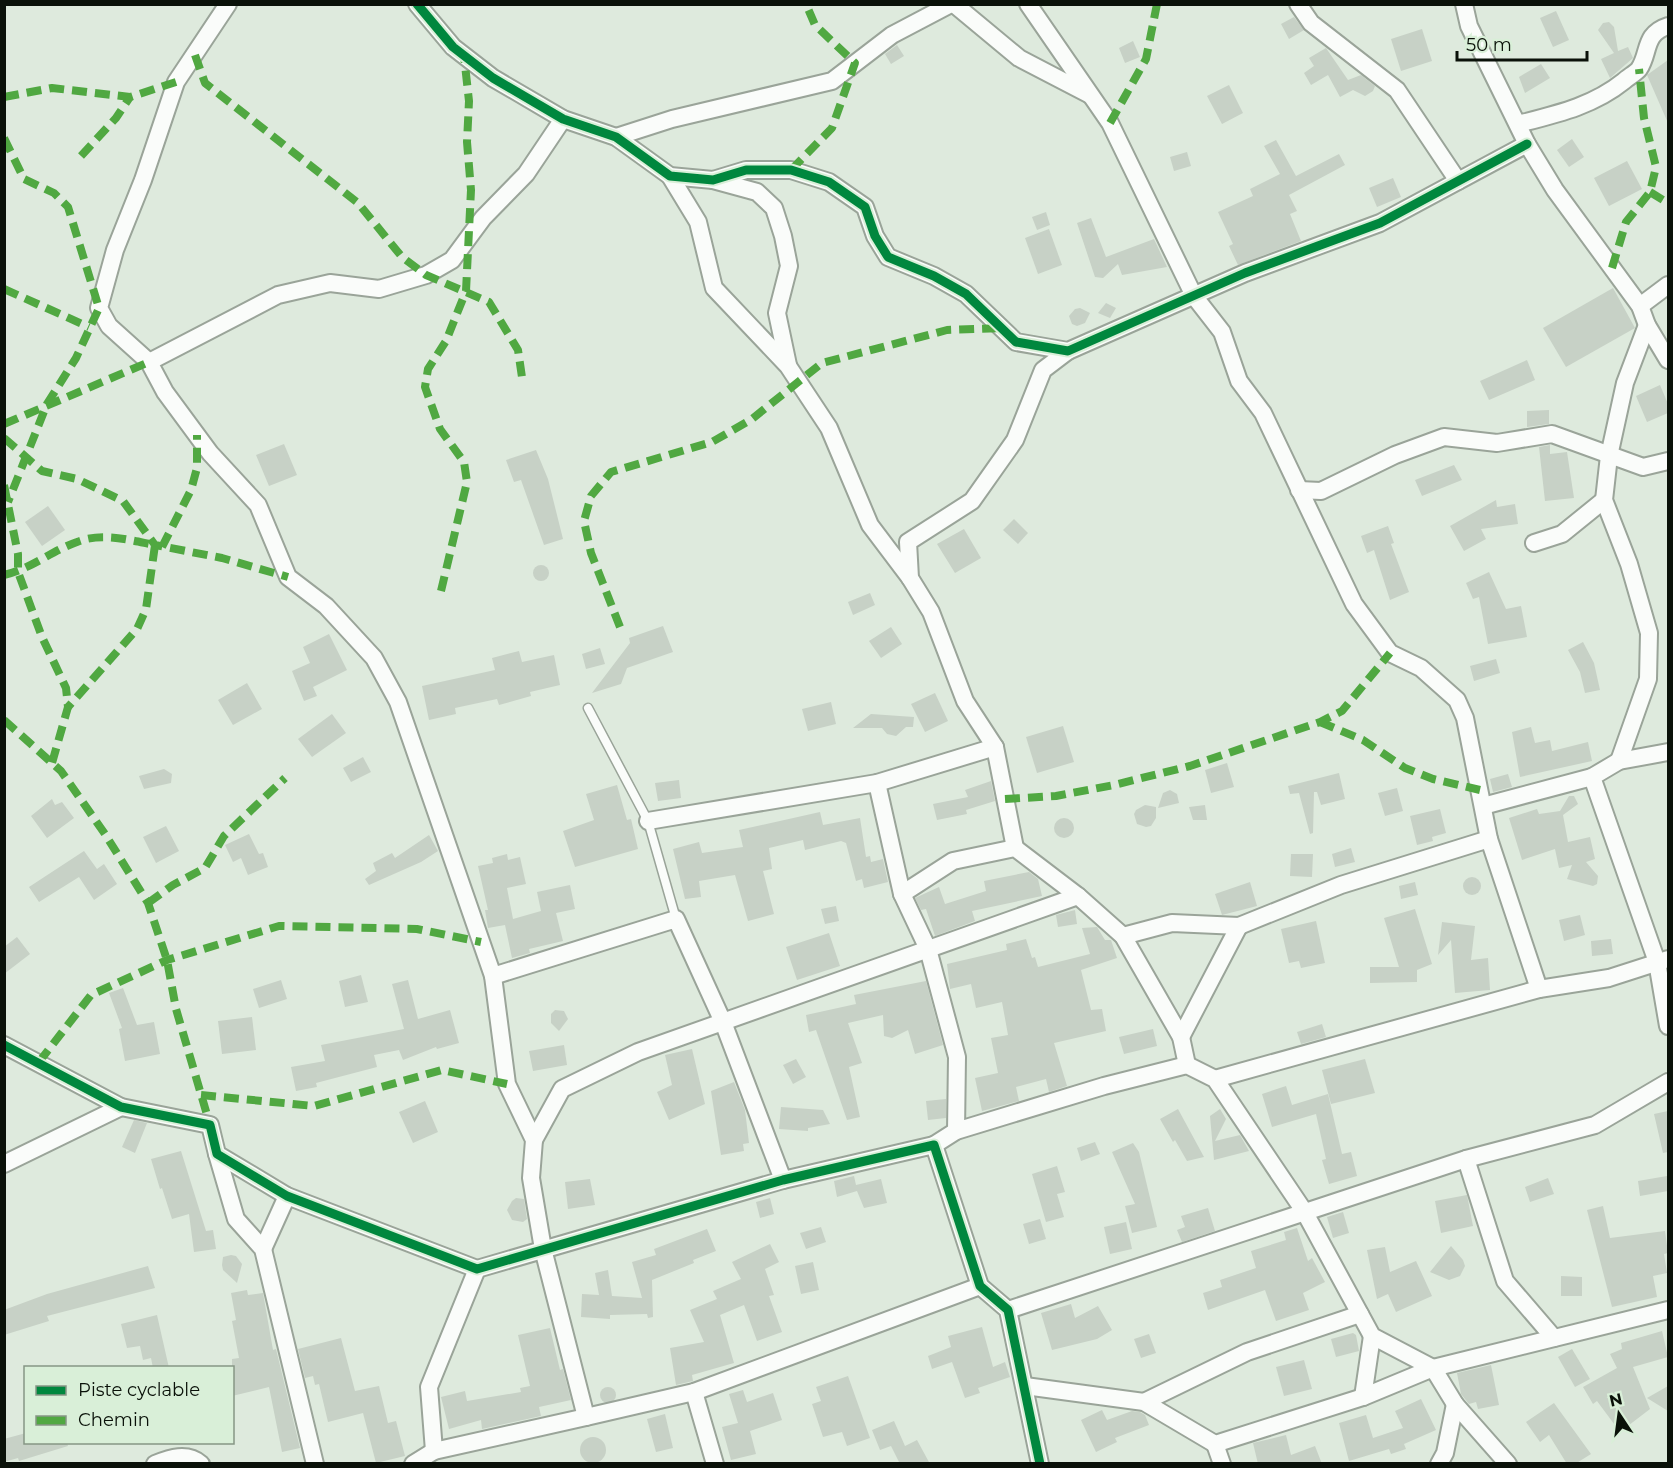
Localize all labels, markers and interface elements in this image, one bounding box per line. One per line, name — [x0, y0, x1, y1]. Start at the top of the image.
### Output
scale bar — [1457, 24, 1588, 62]
text: 50 m — [1466, 34, 1512, 56]
legend — [24, 1366, 234, 1444]
text: Piste cyclable — [78, 1379, 200, 1401]
north arrow — [1589, 1384, 1649, 1444]
text: N — [1607, 1389, 1624, 1411]
text: Chemin — [78, 1409, 150, 1431]

